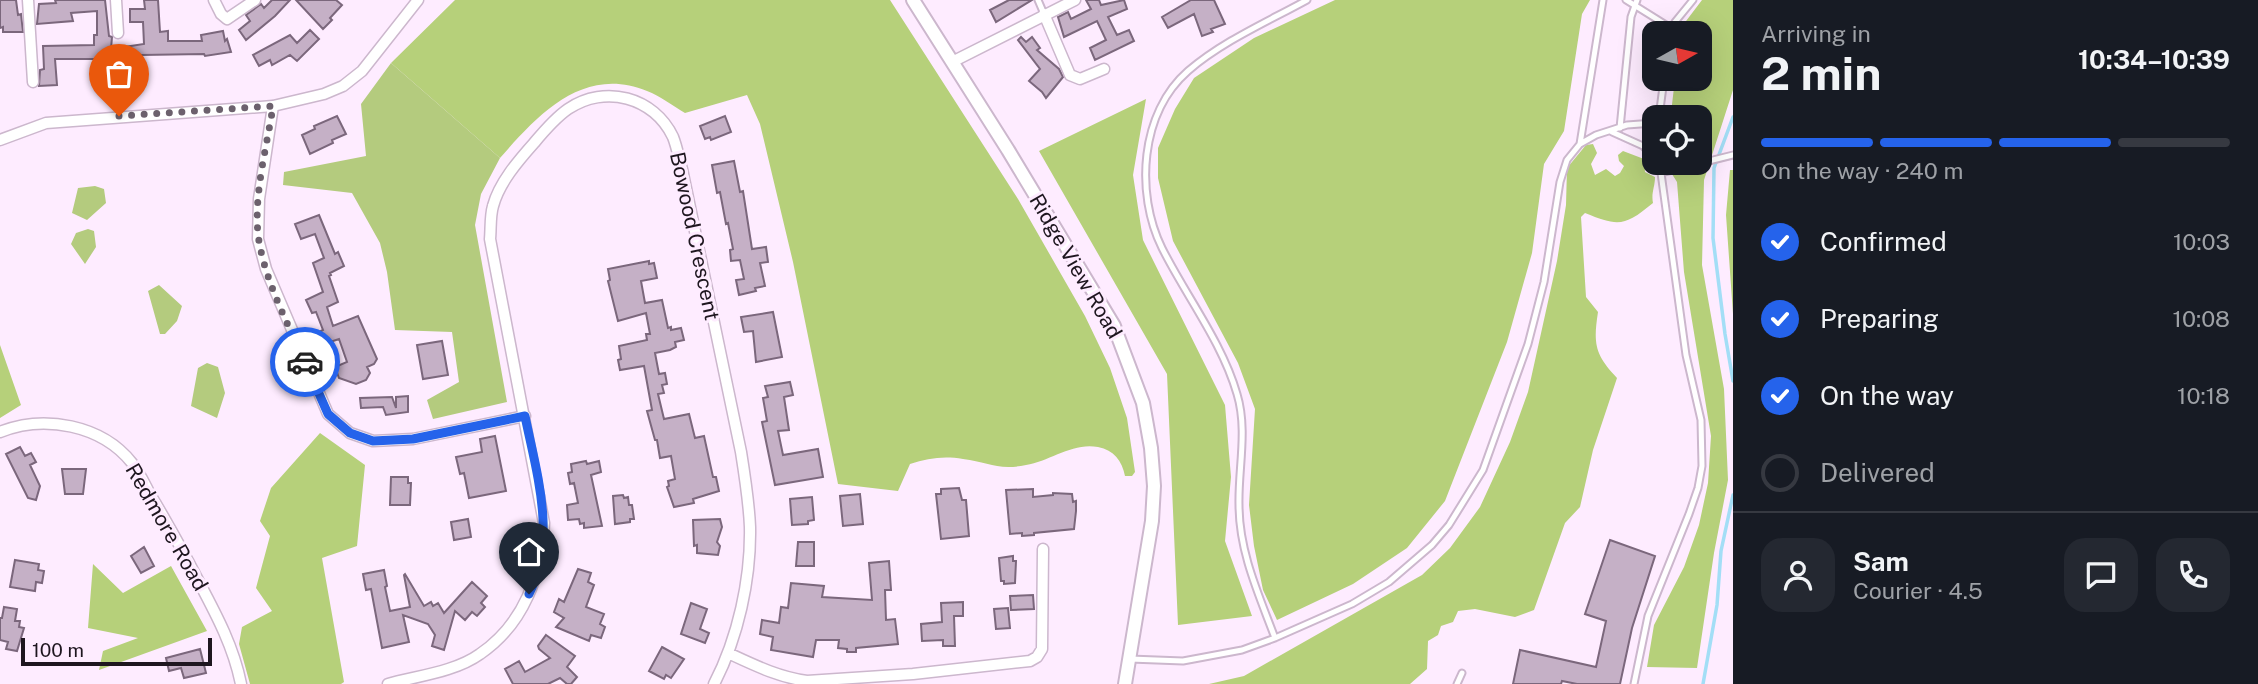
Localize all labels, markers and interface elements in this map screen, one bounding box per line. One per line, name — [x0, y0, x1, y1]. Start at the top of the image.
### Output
text: Arriving in — [1761, 20, 1871, 47]
north arrow — [1642, 21, 1712, 91]
map controls — [1642, 21, 1712, 175]
pin — [89, 44, 149, 116]
text: 10:34–10:39 — [2078, 44, 2230, 75]
text: 2 min — [1761, 46, 1881, 100]
icon: bag — [100, 55, 138, 93]
button: locate — [1642, 105, 1712, 175]
street label: Bowood Crescent — [665, 150, 725, 322]
text: On the way · 240 m — [1761, 157, 1963, 184]
street label: Ridge View Road — [1024, 189, 1128, 343]
icon: check — [1761, 223, 1799, 261]
text: Confirmed — [1820, 226, 1947, 257]
text: 10:03 — [2173, 228, 2230, 255]
icon: check — [1761, 300, 1799, 338]
text: Preparing — [1820, 303, 1939, 334]
text: 10:08 — [2173, 305, 2230, 332]
courier — [270, 327, 340, 397]
icon: car — [286, 343, 324, 381]
icon: check — [1761, 377, 1799, 415]
text: On the way — [1820, 380, 1954, 411]
text: 10:18 — [2177, 382, 2230, 409]
text: Delivered — [1820, 457, 1935, 488]
street label: Redmore Road — [120, 459, 214, 595]
pin — [499, 522, 559, 594]
icon: home — [510, 533, 548, 571]
button: person — [1761, 538, 1835, 612]
button: chat — [2064, 538, 2138, 612]
button: phone — [2156, 538, 2230, 612]
text: Sam — [1853, 546, 1909, 577]
text: Courier · 4.5 — [1853, 577, 1983, 604]
scale bar — [21, 635, 212, 667]
text: 100 m — [32, 639, 84, 661]

